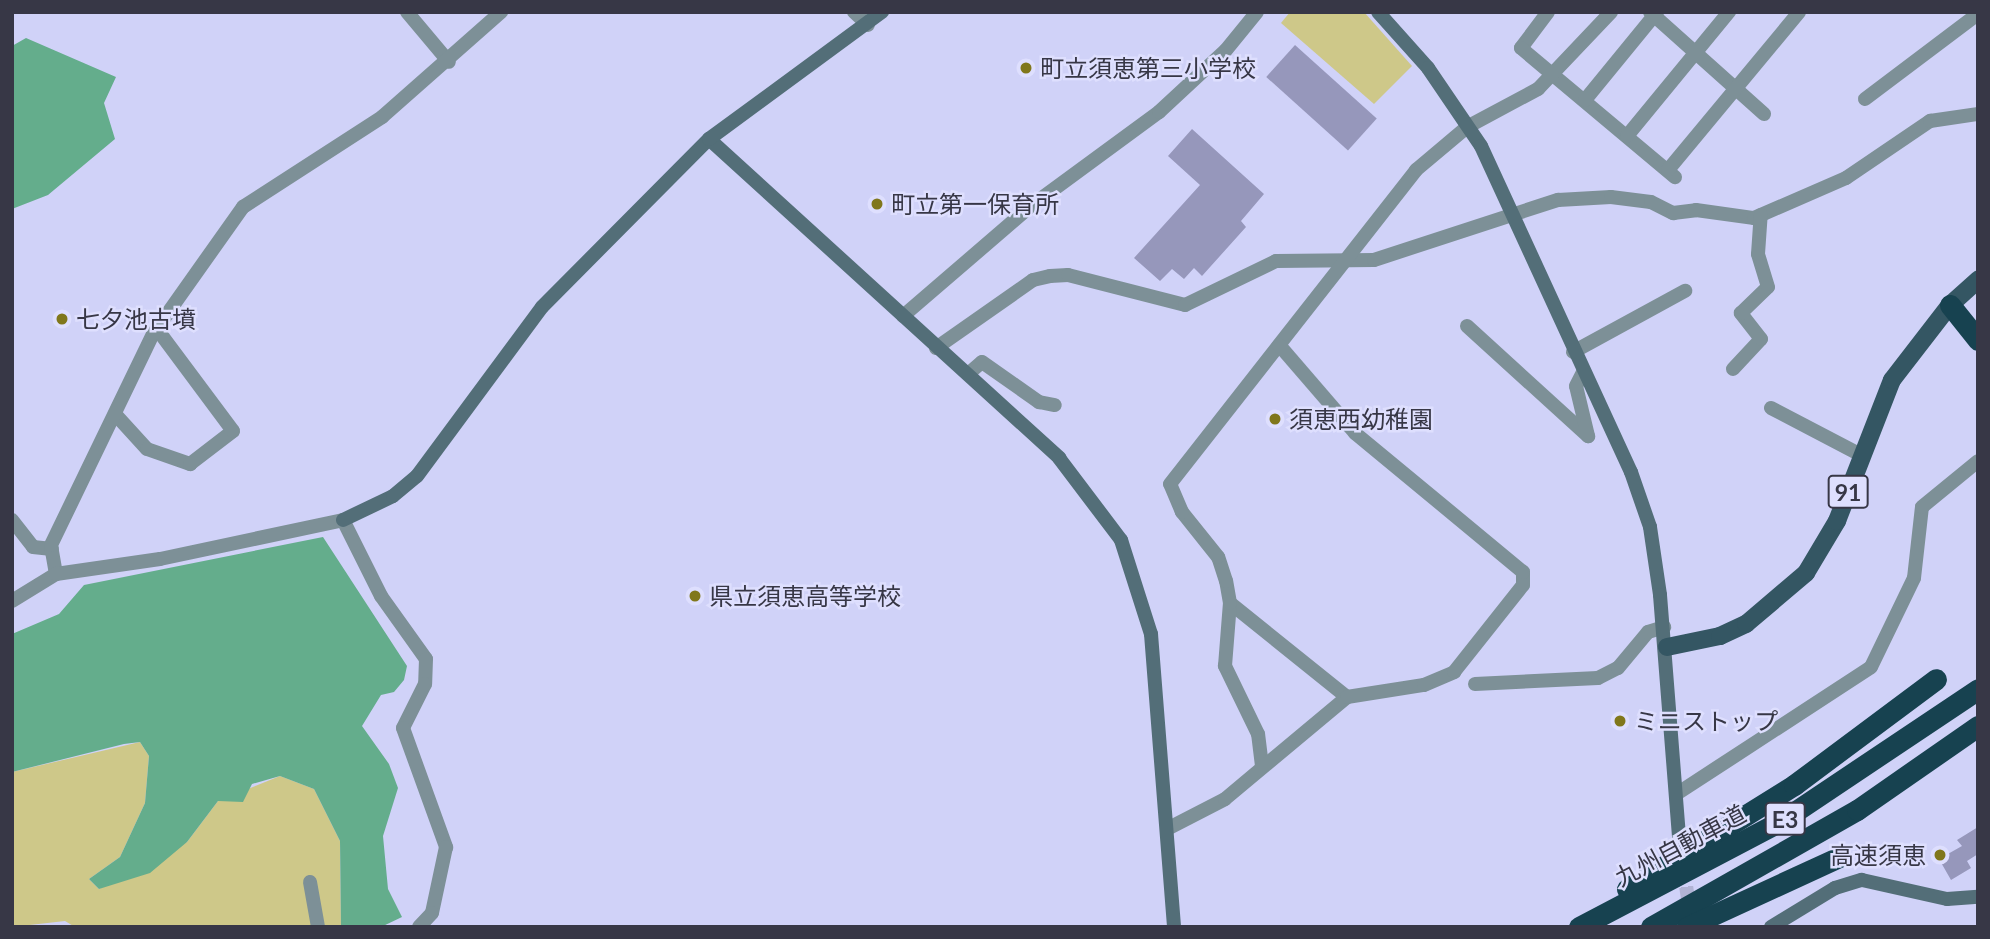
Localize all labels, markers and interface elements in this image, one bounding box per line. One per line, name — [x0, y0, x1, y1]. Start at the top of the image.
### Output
place label: 町立須恵第三小学校 — [1040, 54, 1256, 82]
marker: 町立須恵第三小学校 — [1018, 60, 1034, 76]
place label: 町立第一保育所 — [891, 190, 1059, 218]
marker: 町立第一保育所 — [869, 196, 885, 212]
place label: 七夕池古墳 — [76, 305, 196, 333]
marker: 七夕池古墳 — [54, 311, 70, 327]
place label: 須恵西幼稚園 — [1289, 405, 1433, 433]
marker: 須恵西幼稚園 — [1267, 411, 1283, 427]
road number: 91 — [1827, 472, 1869, 512]
place label: 県立須恵高等学校 — [709, 582, 901, 610]
marker: 県立須恵高等学校 — [687, 588, 703, 604]
place label: ミニストップ — [1634, 707, 1778, 735]
marker: ミニストップ — [1612, 713, 1628, 729]
street label: 九州自動車道 — [1610, 798, 1750, 892]
road number: E3 — [1764, 800, 1806, 838]
place label: 高速須恵 — [1830, 841, 1926, 869]
marker: 高速須恵 — [1932, 847, 1948, 863]

